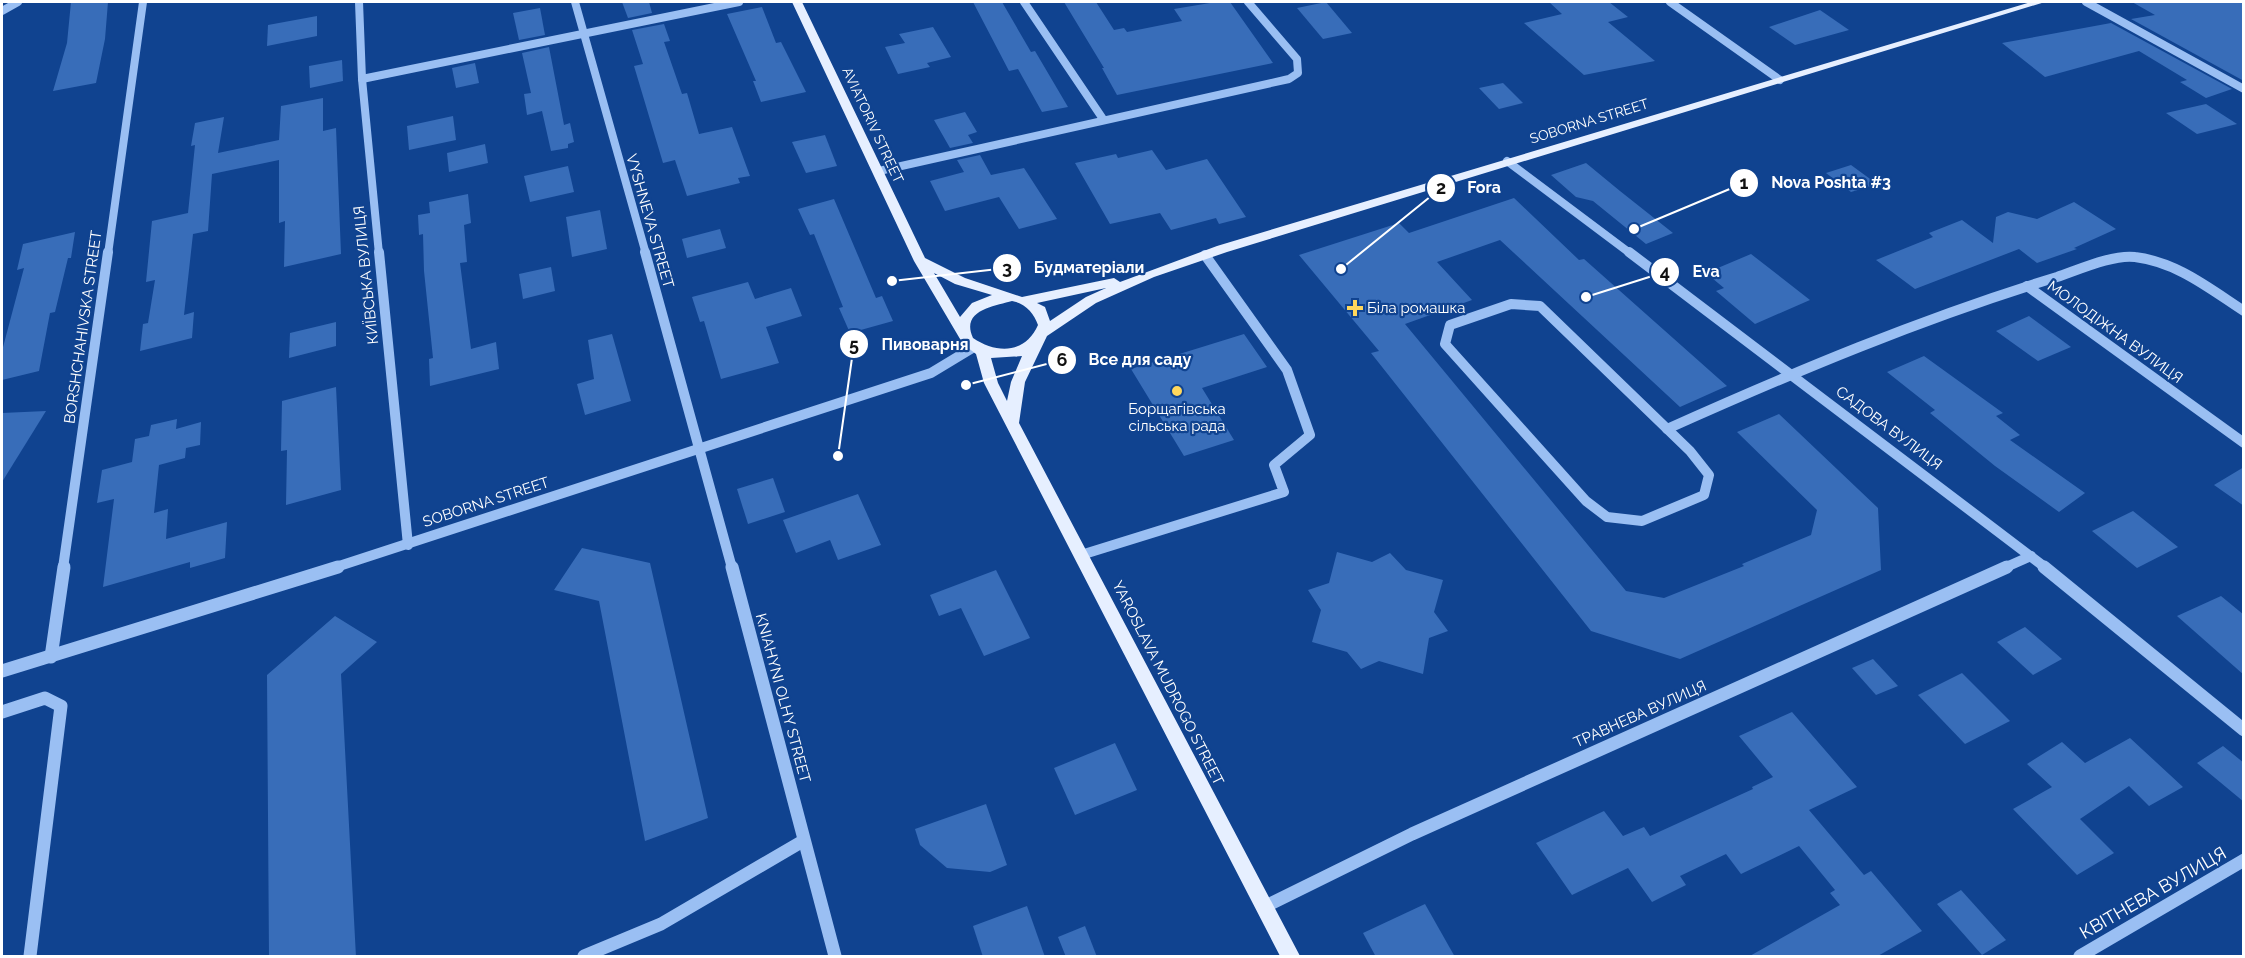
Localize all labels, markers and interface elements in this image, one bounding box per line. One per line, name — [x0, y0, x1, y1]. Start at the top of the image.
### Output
street label: AVIATORIV STREET — [839, 65, 907, 186]
street label: SOBORNA STREET — [1528, 95, 1651, 147]
street label: VYSHNEVA STREET — [622, 152, 678, 290]
callout: Nova Poshta #3 — [1729, 166, 1903, 200]
callout: Fora — [1426, 171, 1513, 205]
text: 1 — [1740, 172, 1749, 193]
text: Nova Poshta #3 — [1771, 173, 1891, 192]
text: 2 — [1436, 177, 1446, 198]
text: Fora — [1467, 178, 1501, 197]
street label: КИЇВСЬКА ВУЛИЦЯ — [349, 205, 382, 345]
street label: BORSHCHAHIVSKA STREET — [61, 229, 105, 425]
callout: Будматеріали — [992, 251, 1157, 285]
callout: Eva — [1650, 255, 1731, 289]
text: 3 — [1002, 257, 1012, 278]
text: Будматеріали — [1034, 258, 1144, 277]
text: 4 — [1660, 261, 1670, 282]
text: Eva — [1692, 262, 1720, 281]
street label: МОЛОДІЖНА ВУЛИЦЯ — [2044, 277, 2186, 387]
place label: Біла ромашка — [1367, 299, 1465, 317]
marker: Біла ромашка — [1348, 301, 1362, 315]
callout: Пивоварня — [839, 327, 980, 361]
text: 5 — [849, 334, 859, 355]
text: Пивоварня — [881, 335, 969, 354]
callout: Все для саду — [1047, 343, 1204, 377]
text: 6 — [1057, 349, 1068, 370]
text: Все для саду — [1089, 350, 1192, 369]
street label: САДОВА ВУЛИЦЯ — [1832, 382, 1946, 474]
marker: Борщагівська сільська рада — [1170, 384, 1184, 398]
place label: Борщагівська сільська рада — [1128, 400, 1226, 435]
street label: SOBORNA STREET — [420, 473, 552, 531]
street label: YAROSLAVA MUDROGO STREET — [1108, 578, 1228, 788]
street label: KNIAHYNI OLHY STREET — [752, 611, 814, 785]
street label: ТРАВНЕВА ВУЛИЦЯ — [1571, 677, 1709, 751]
street label: КВІТНЕВА ВУЛИЦЯ — [2076, 842, 2230, 943]

